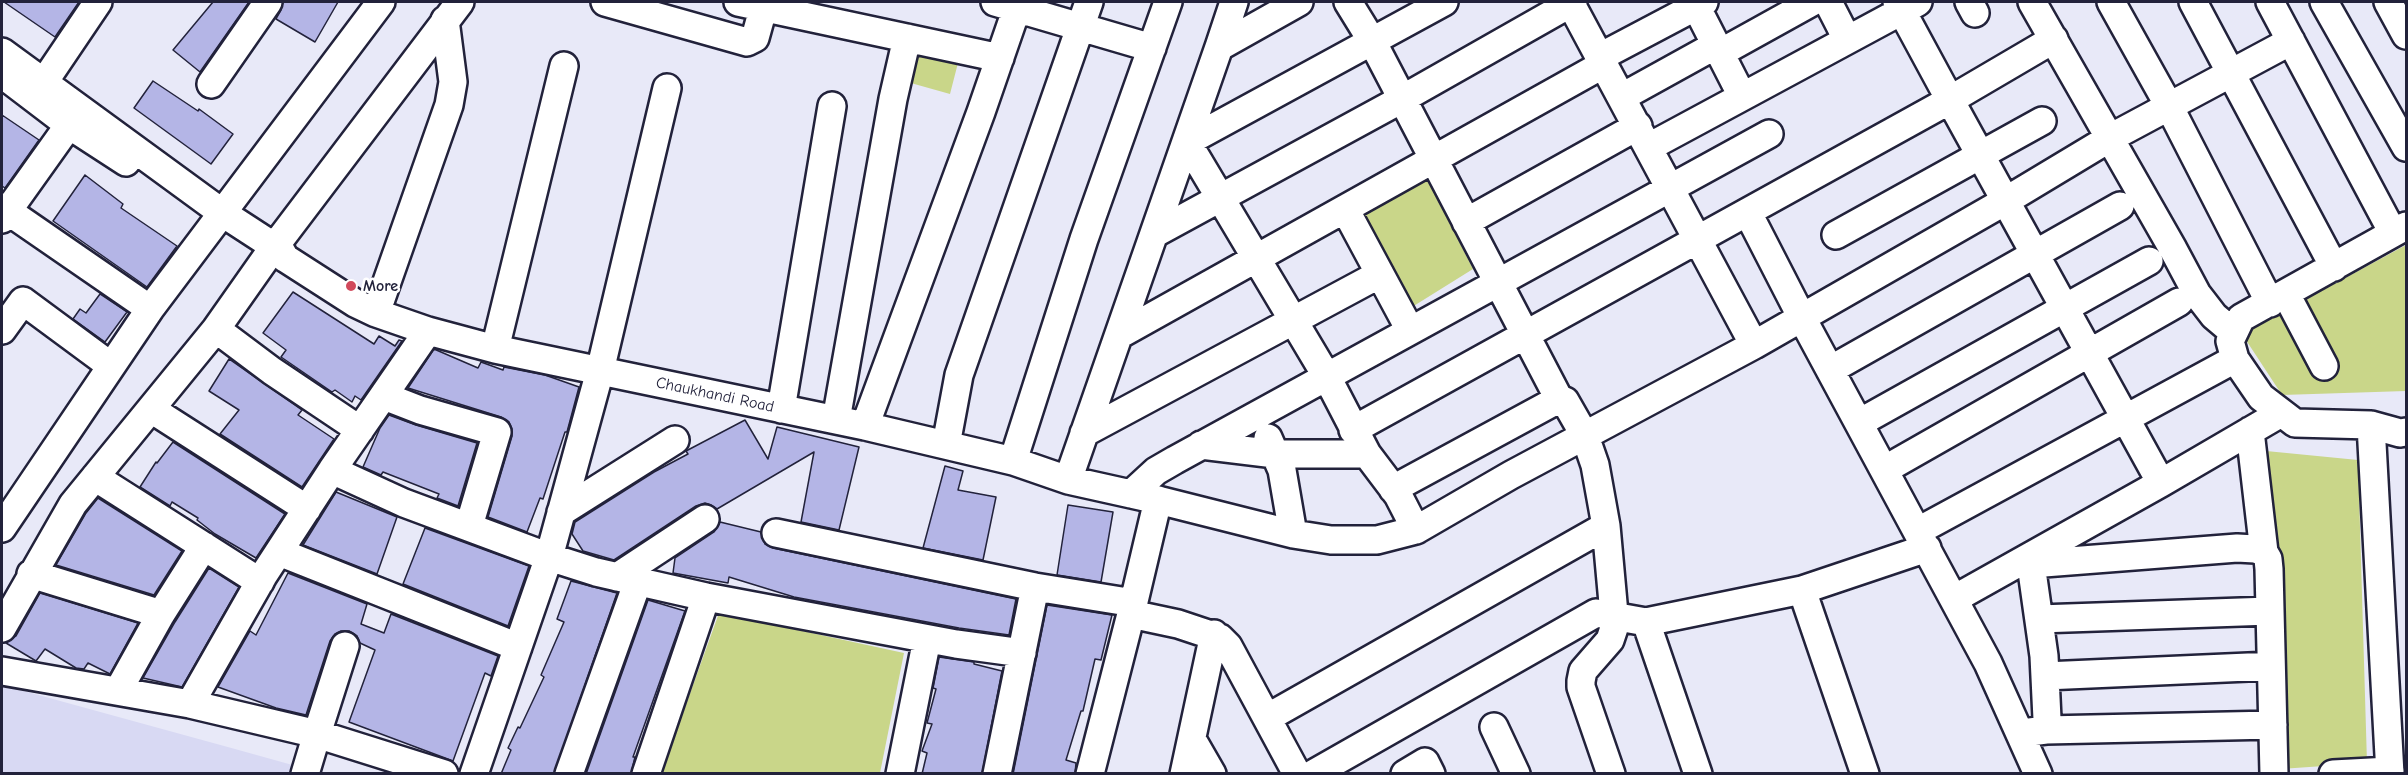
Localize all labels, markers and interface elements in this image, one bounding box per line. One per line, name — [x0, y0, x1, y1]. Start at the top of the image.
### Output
place label: More — [363, 276, 398, 296]
marker: More — [344, 279, 358, 293]
street label: Chaukhandi Road — [654, 373, 776, 417]

